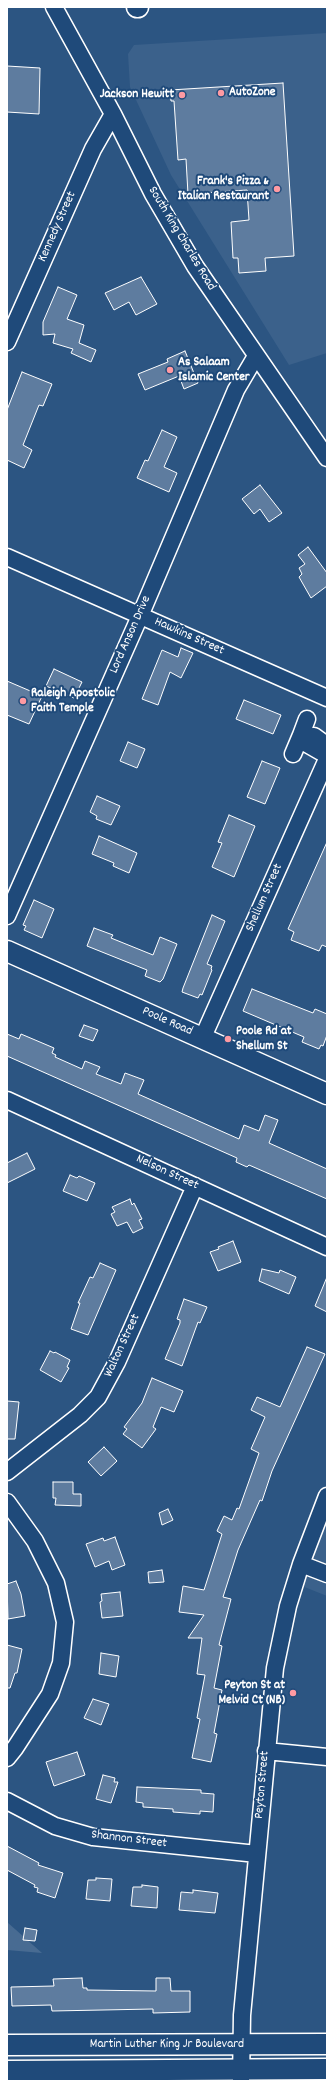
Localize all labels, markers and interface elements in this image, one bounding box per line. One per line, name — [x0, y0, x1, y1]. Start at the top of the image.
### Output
place label: AutoZone — [229, 85, 276, 101]
place label: Jackson Hewitt — [100, 87, 174, 103]
marker: AutoZone — [216, 88, 226, 98]
marker: Jackson Hewitt — [177, 90, 187, 100]
place label: Frank's Pizza & Italian Restaurant — [178, 174, 269, 205]
street label: South King Charles Road — [144, 184, 218, 294]
marker: Frank's Pizza & Italian Restaurant — [272, 184, 282, 194]
street label: Kennedy Street — [36, 189, 80, 265]
place label: As Salaam Islamic Center — [178, 355, 250, 386]
marker: As Salaam Islamic Center — [165, 365, 175, 375]
street label: Lord Anson Drive — [107, 594, 155, 676]
street label: Hawkins Street — [152, 615, 226, 659]
place label: Raleigh Apostolic Faith Temple — [31, 686, 115, 717]
marker: Raleigh Apostolic Faith Temple — [18, 696, 28, 706]
street label: Shellum Street — [243, 862, 287, 934]
street label: Poole Road — [139, 1004, 195, 1040]
place label: Poole Rd at Shellum St — [236, 1024, 292, 1055]
marker: Poole Rd at Shellum St — [223, 1034, 233, 1044]
street label: Nelson Street — [133, 1152, 201, 1194]
street label: Walton Street — [102, 1312, 144, 1380]
place label: Peyton St at Melvid Ct (NB) — [218, 1678, 285, 1709]
marker: Peyton St at Melvid Ct (NB) — [288, 1688, 298, 1698]
street label: Peyton Street — [252, 1750, 274, 1820]
street label: Shannon Street — [90, 1828, 168, 1852]
street label: Martin Luther King Jr Boulevard — [90, 2037, 244, 2053]

